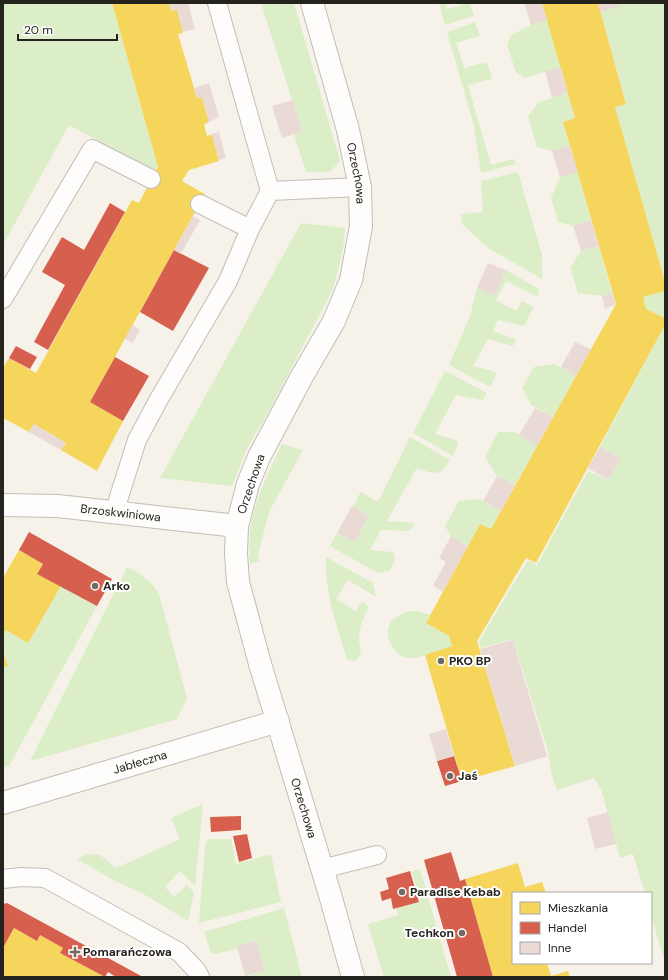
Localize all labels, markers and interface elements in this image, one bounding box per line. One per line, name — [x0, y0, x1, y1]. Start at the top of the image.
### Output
scale bar — [18, 16, 117, 42]
text: 20 m — [24, 22, 53, 38]
street label: Orzechowa — [343, 141, 368, 204]
street label: Orzechowa — [233, 452, 269, 516]
street label: Brzoskwiniowa — [80, 501, 162, 525]
place label: Arko — [103, 578, 130, 594]
marker: Arko — [90, 581, 100, 591]
place label: PKO BP — [449, 653, 491, 669]
marker: PKO BP — [436, 656, 446, 666]
street label: Jabłeczna — [111, 747, 169, 778]
place label: Jaś — [458, 768, 478, 784]
marker: Jaś — [445, 771, 455, 781]
street label: Orzechowa — [287, 776, 320, 840]
place label: Paradise Kebab — [410, 884, 501, 900]
marker: Paradise Kebab — [397, 887, 407, 897]
legend — [512, 892, 652, 964]
text: Mieszkania — [548, 900, 608, 916]
text: Handel — [548, 920, 587, 936]
place label: Techkon — [405, 925, 454, 941]
marker: Techkon — [457, 928, 467, 938]
text: Inne — [548, 940, 572, 956]
place label: Pomarańczowa — [83, 944, 172, 960]
marker: Pomarańczowa — [70, 947, 80, 957]

